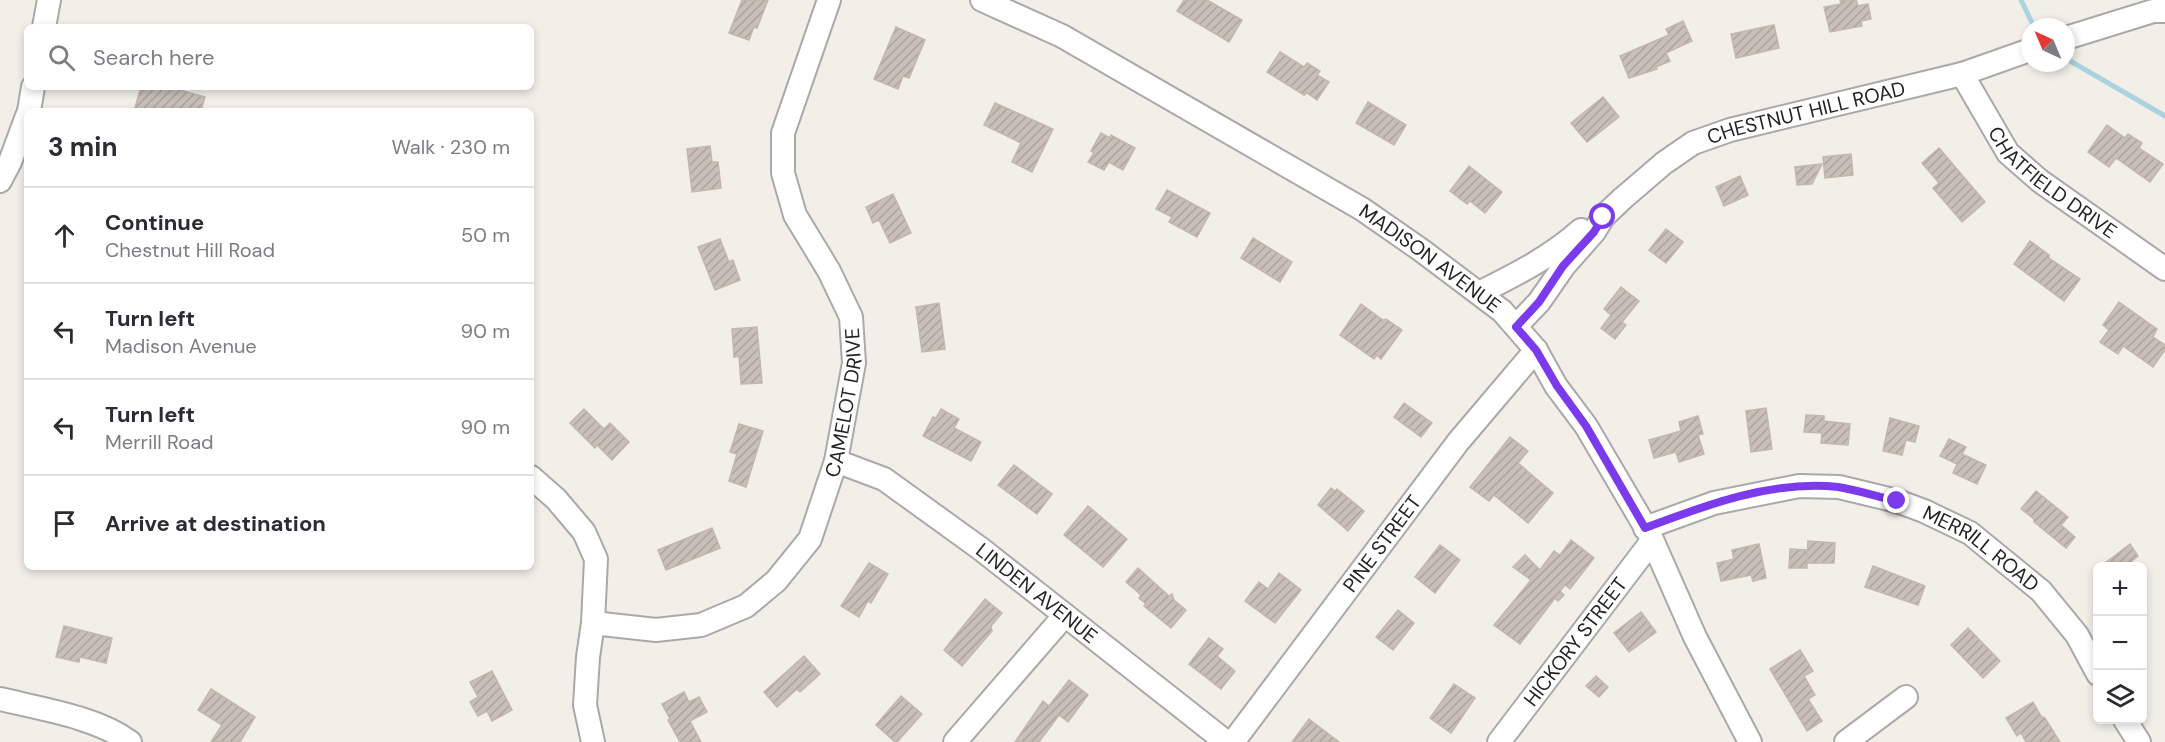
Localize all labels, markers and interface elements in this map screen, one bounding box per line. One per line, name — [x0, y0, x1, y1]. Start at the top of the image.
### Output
north arrow — [2021, 18, 2075, 72]
search box — [24, 24, 534, 90]
icon: search — [45, 41, 78, 74]
text: Search here — [93, 43, 214, 72]
street label: CHESTNUT HILL ROAD — [1703, 75, 1908, 150]
street label: CHATFIELD DRIVE — [1982, 122, 2122, 244]
text: 3 min — [48, 130, 117, 164]
text: Walk · 230 m — [391, 134, 510, 160]
street label: MADISON AVENUE — [1354, 198, 1506, 319]
route start — [1589, 203, 1615, 229]
text: Continue — [105, 208, 204, 237]
icon: ahead — [48, 219, 81, 252]
text: 50 m — [461, 222, 510, 248]
text: Chestnut Hill Road — [105, 237, 275, 263]
text: Turn left — [105, 304, 195, 333]
icon: left — [48, 315, 81, 348]
text: 90 m — [461, 318, 510, 344]
street label: CAMELOT DRIVE — [818, 327, 868, 481]
text: Madison Avenue — [105, 333, 257, 359]
text: Turn left — [105, 400, 195, 429]
icon: left — [48, 411, 81, 444]
text: 90 m — [461, 414, 510, 440]
text: Merrill Road — [105, 429, 214, 455]
route end — [1883, 487, 1909, 513]
street label: PINE STREET — [1337, 490, 1427, 597]
street label: MERRILL ROAD — [1919, 499, 2045, 597]
icon: arrive — [48, 507, 81, 540]
text: Arrive at destination — [105, 509, 326, 538]
street label: LINDEN AVENUE — [971, 537, 1103, 649]
map controls — [2093, 562, 2147, 724]
button: + — [2093, 562, 2147, 616]
street label: HICKORY STREET — [1518, 572, 1633, 711]
button: − — [2093, 616, 2147, 670]
button: layers — [2093, 670, 2147, 724]

